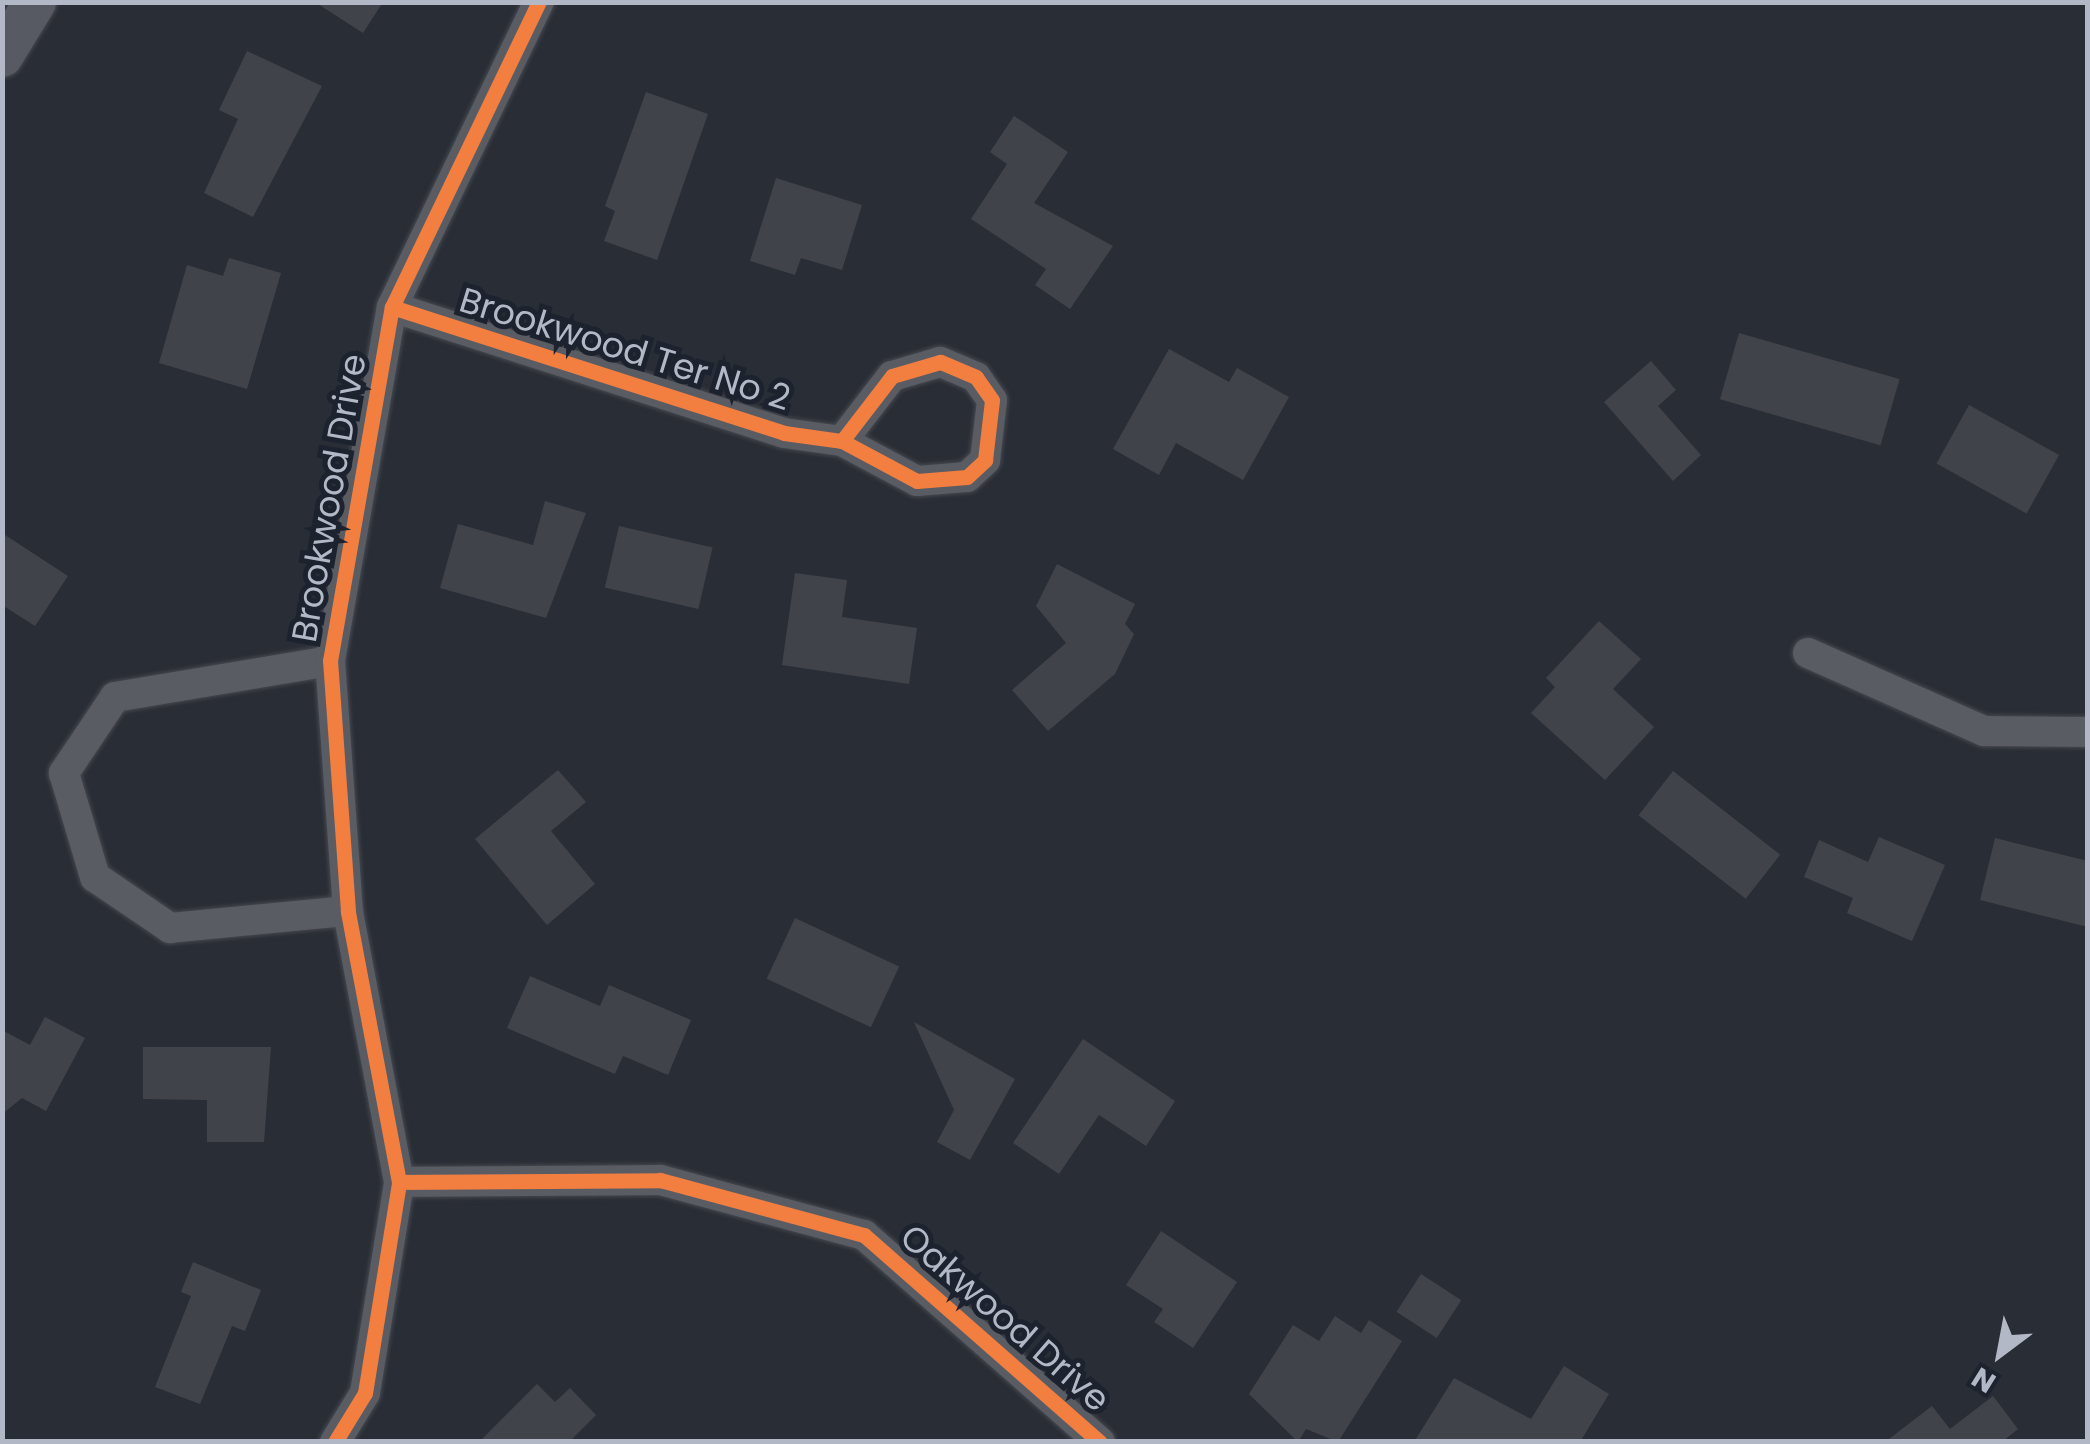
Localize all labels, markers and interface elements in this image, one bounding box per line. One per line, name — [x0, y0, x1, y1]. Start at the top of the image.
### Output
street label: Brookwood Ter No 2 — [455, 279, 795, 419]
street label: Brookwood Drive — [283, 351, 375, 645]
street label: Oakwood Drive — [892, 1216, 1118, 1420]
north arrow — [1950, 1304, 2050, 1404]
text: N — [1965, 1358, 2003, 1402]

